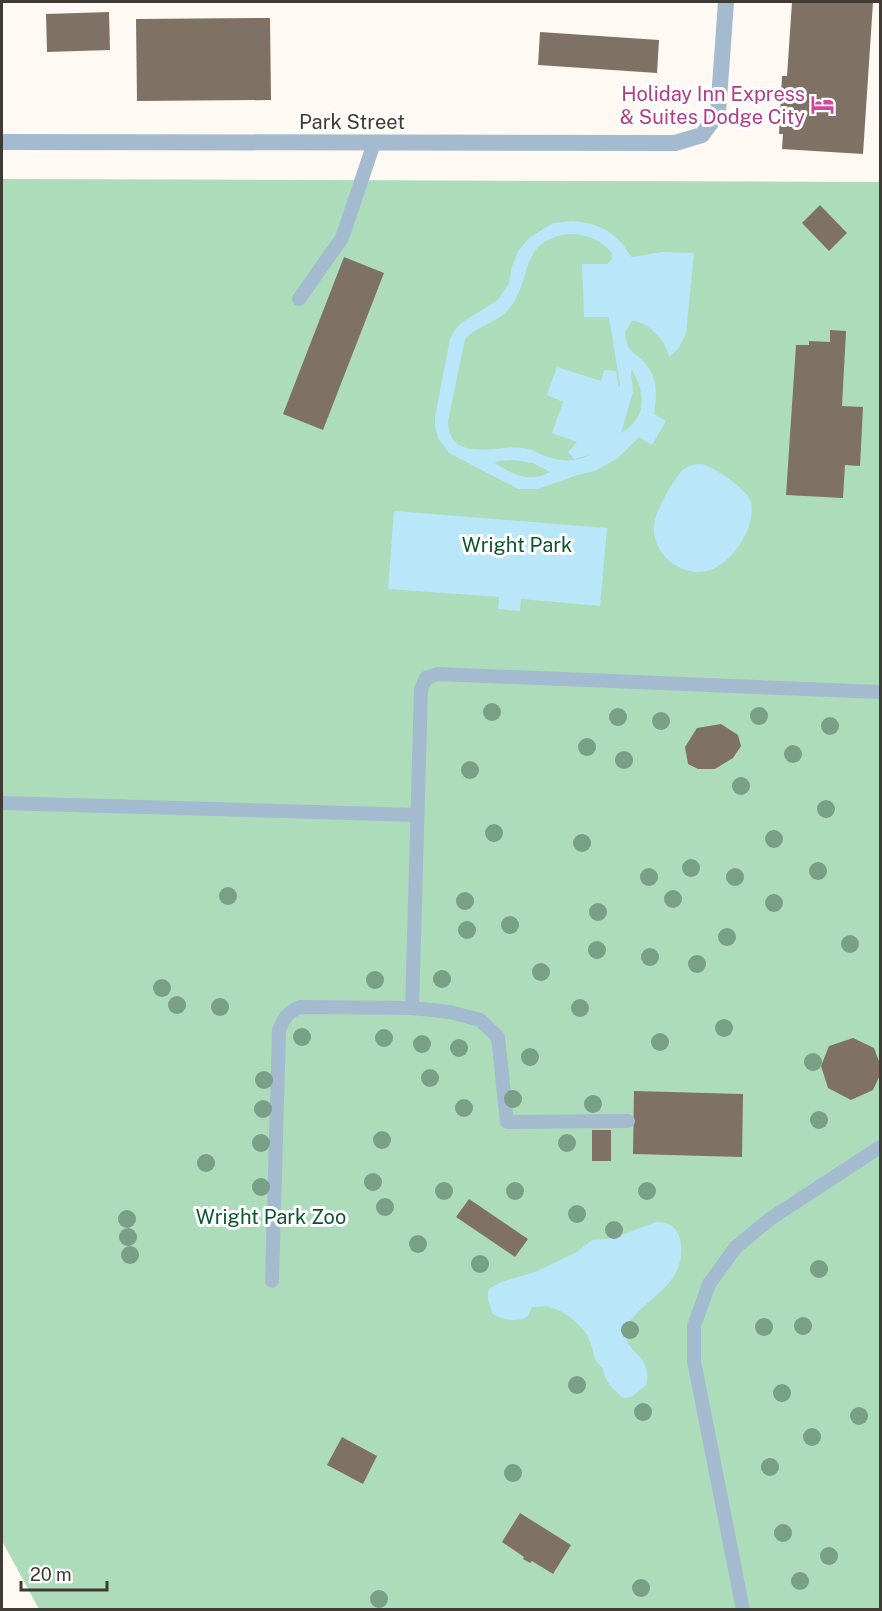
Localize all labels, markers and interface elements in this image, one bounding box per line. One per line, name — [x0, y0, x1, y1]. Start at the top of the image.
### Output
place label: Holiday Inn Express & Suites Dodge City — [620, 82, 805, 129]
hotel icon: Holiday Inn Express & Suites Dodge City — [810, 92, 836, 118]
street label: Park Street — [299, 110, 405, 134]
park label: Wright Park — [462, 533, 572, 557]
park label: Wright Park Zoo — [196, 1205, 346, 1229]
scale bar — [21, 1554, 106, 1592]
text: 20 m — [30, 1564, 72, 1585]

